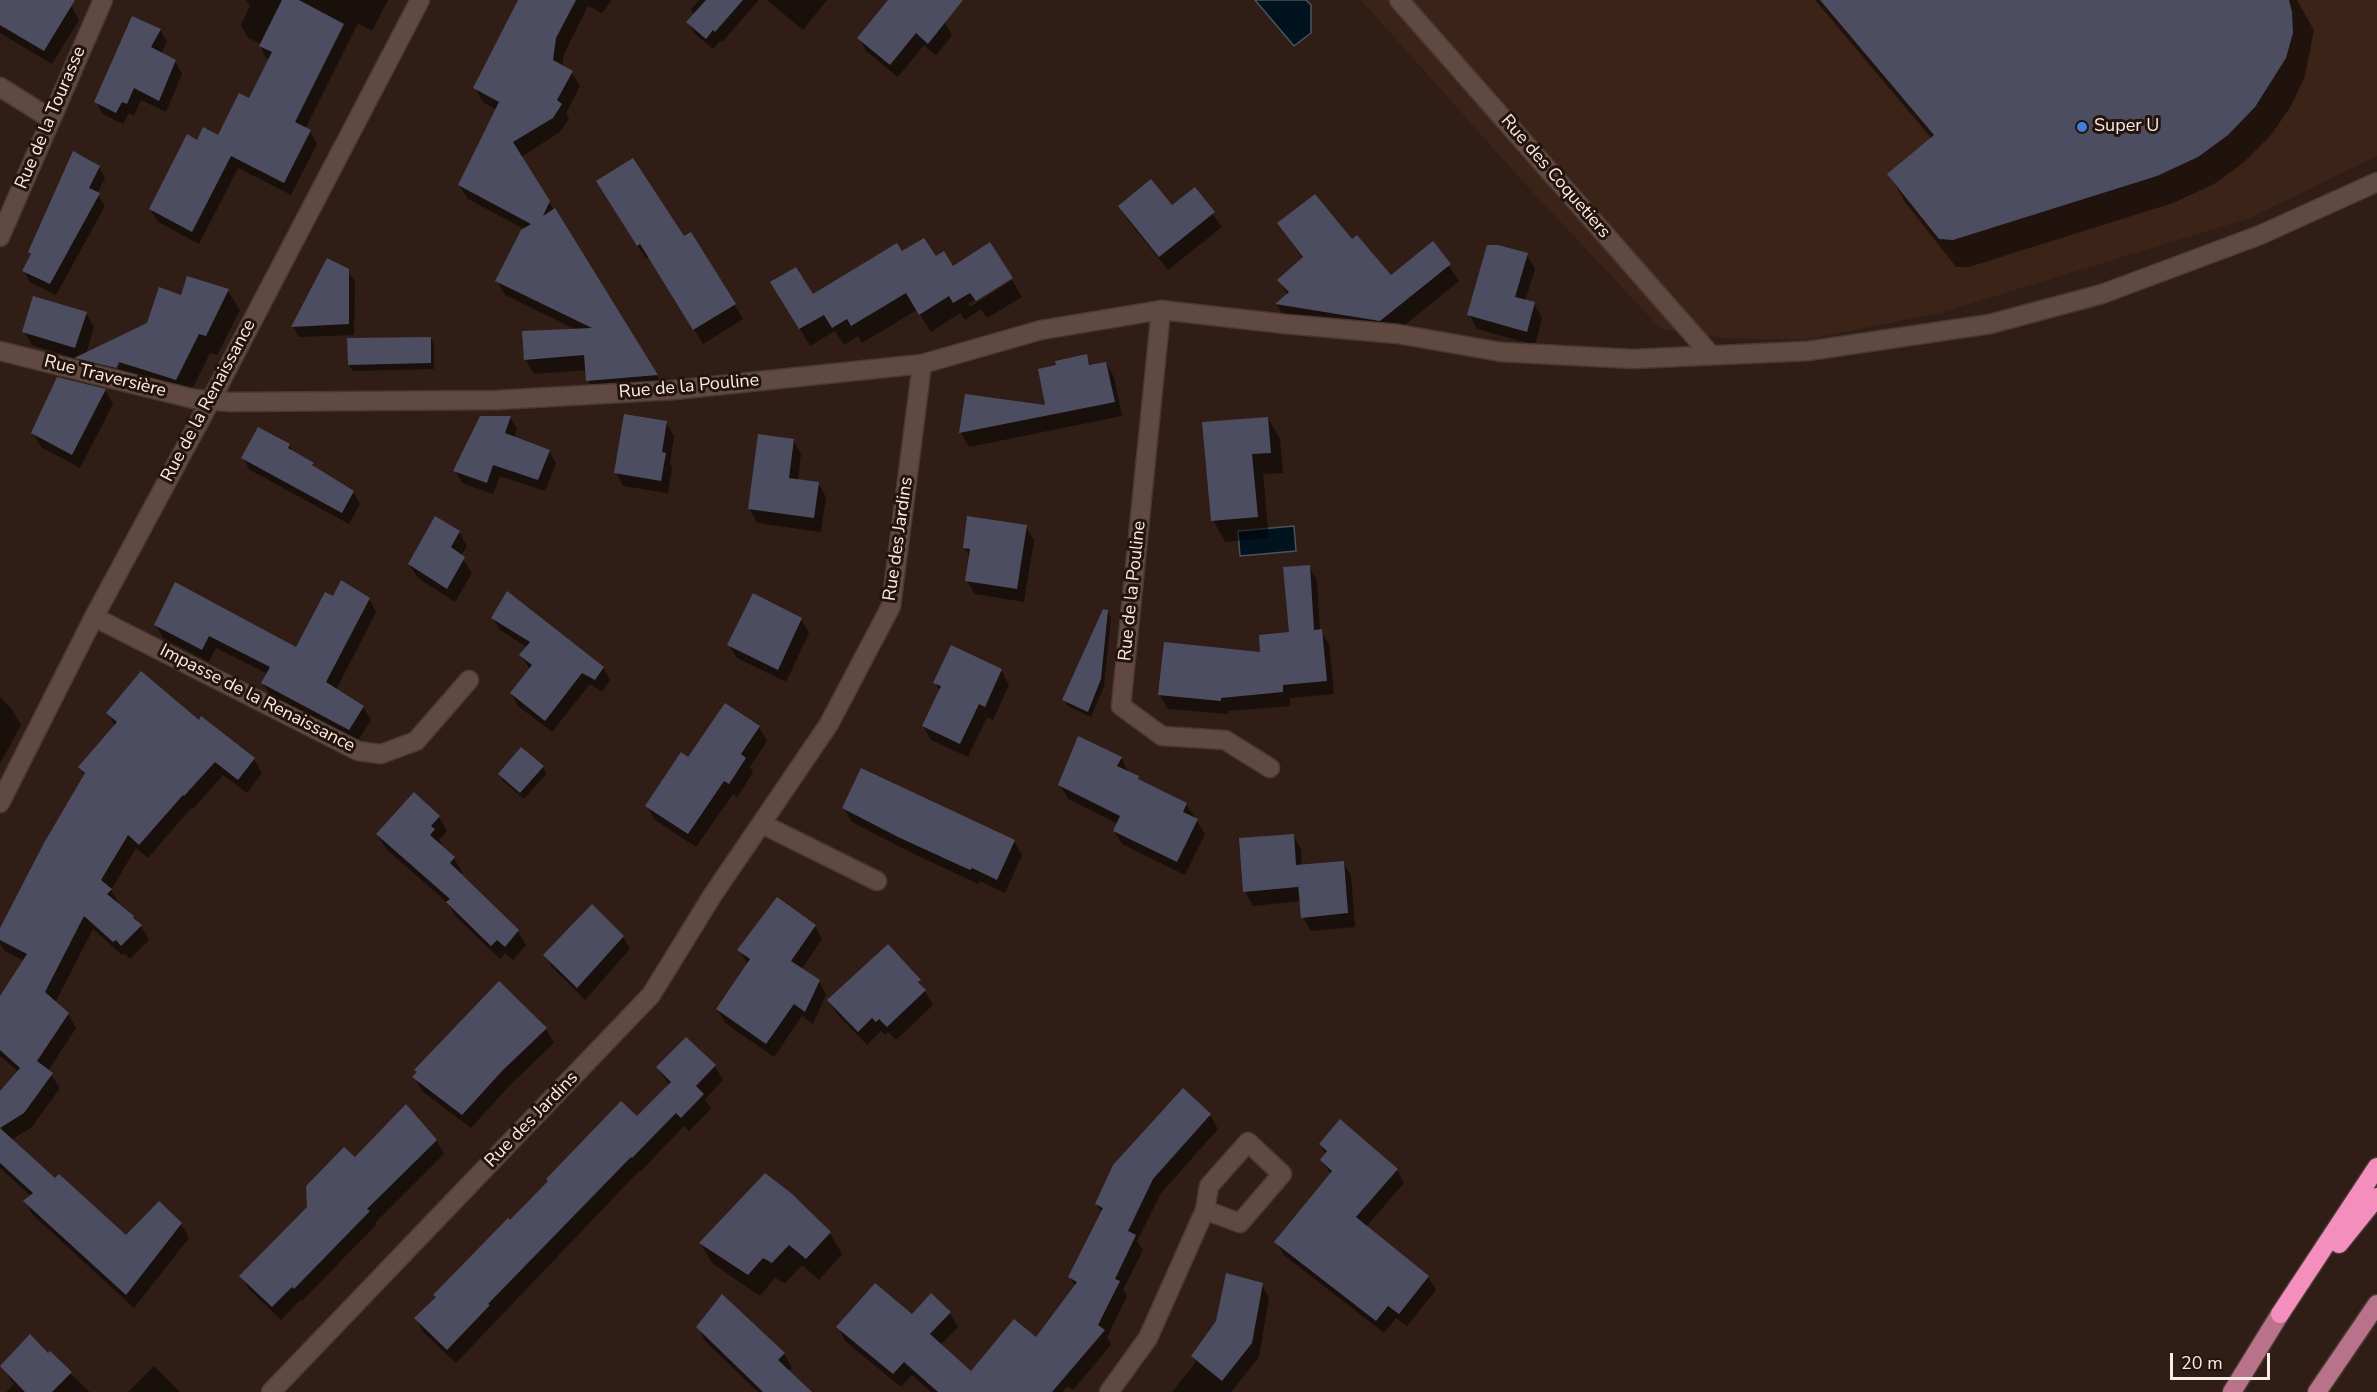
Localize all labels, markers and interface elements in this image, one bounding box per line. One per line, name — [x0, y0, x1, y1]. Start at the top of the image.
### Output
street label: Rue de la Tourasse — [11, 43, 91, 193]
street label: Rue des Coquetiers — [1496, 111, 1614, 243]
place label: Super U — [2094, 116, 2159, 138]
marker: Super U — [2075, 120, 2089, 134]
street label: Rue de la Renaissance — [157, 316, 261, 486]
street label: Rue Traversière — [42, 351, 168, 403]
street label: Rue de la Pouline — [618, 370, 760, 404]
street label: Rue des Jardins — [880, 476, 918, 602]
street label: Rue de la Pouline — [1115, 520, 1151, 662]
street label: Impasse de la Renaissance — [156, 640, 358, 758]
street label: Rue des Jardins — [481, 1068, 583, 1172]
scale bar — [2173, 1341, 2274, 1379]
text: 20 m — [2181, 1351, 2223, 1375]

